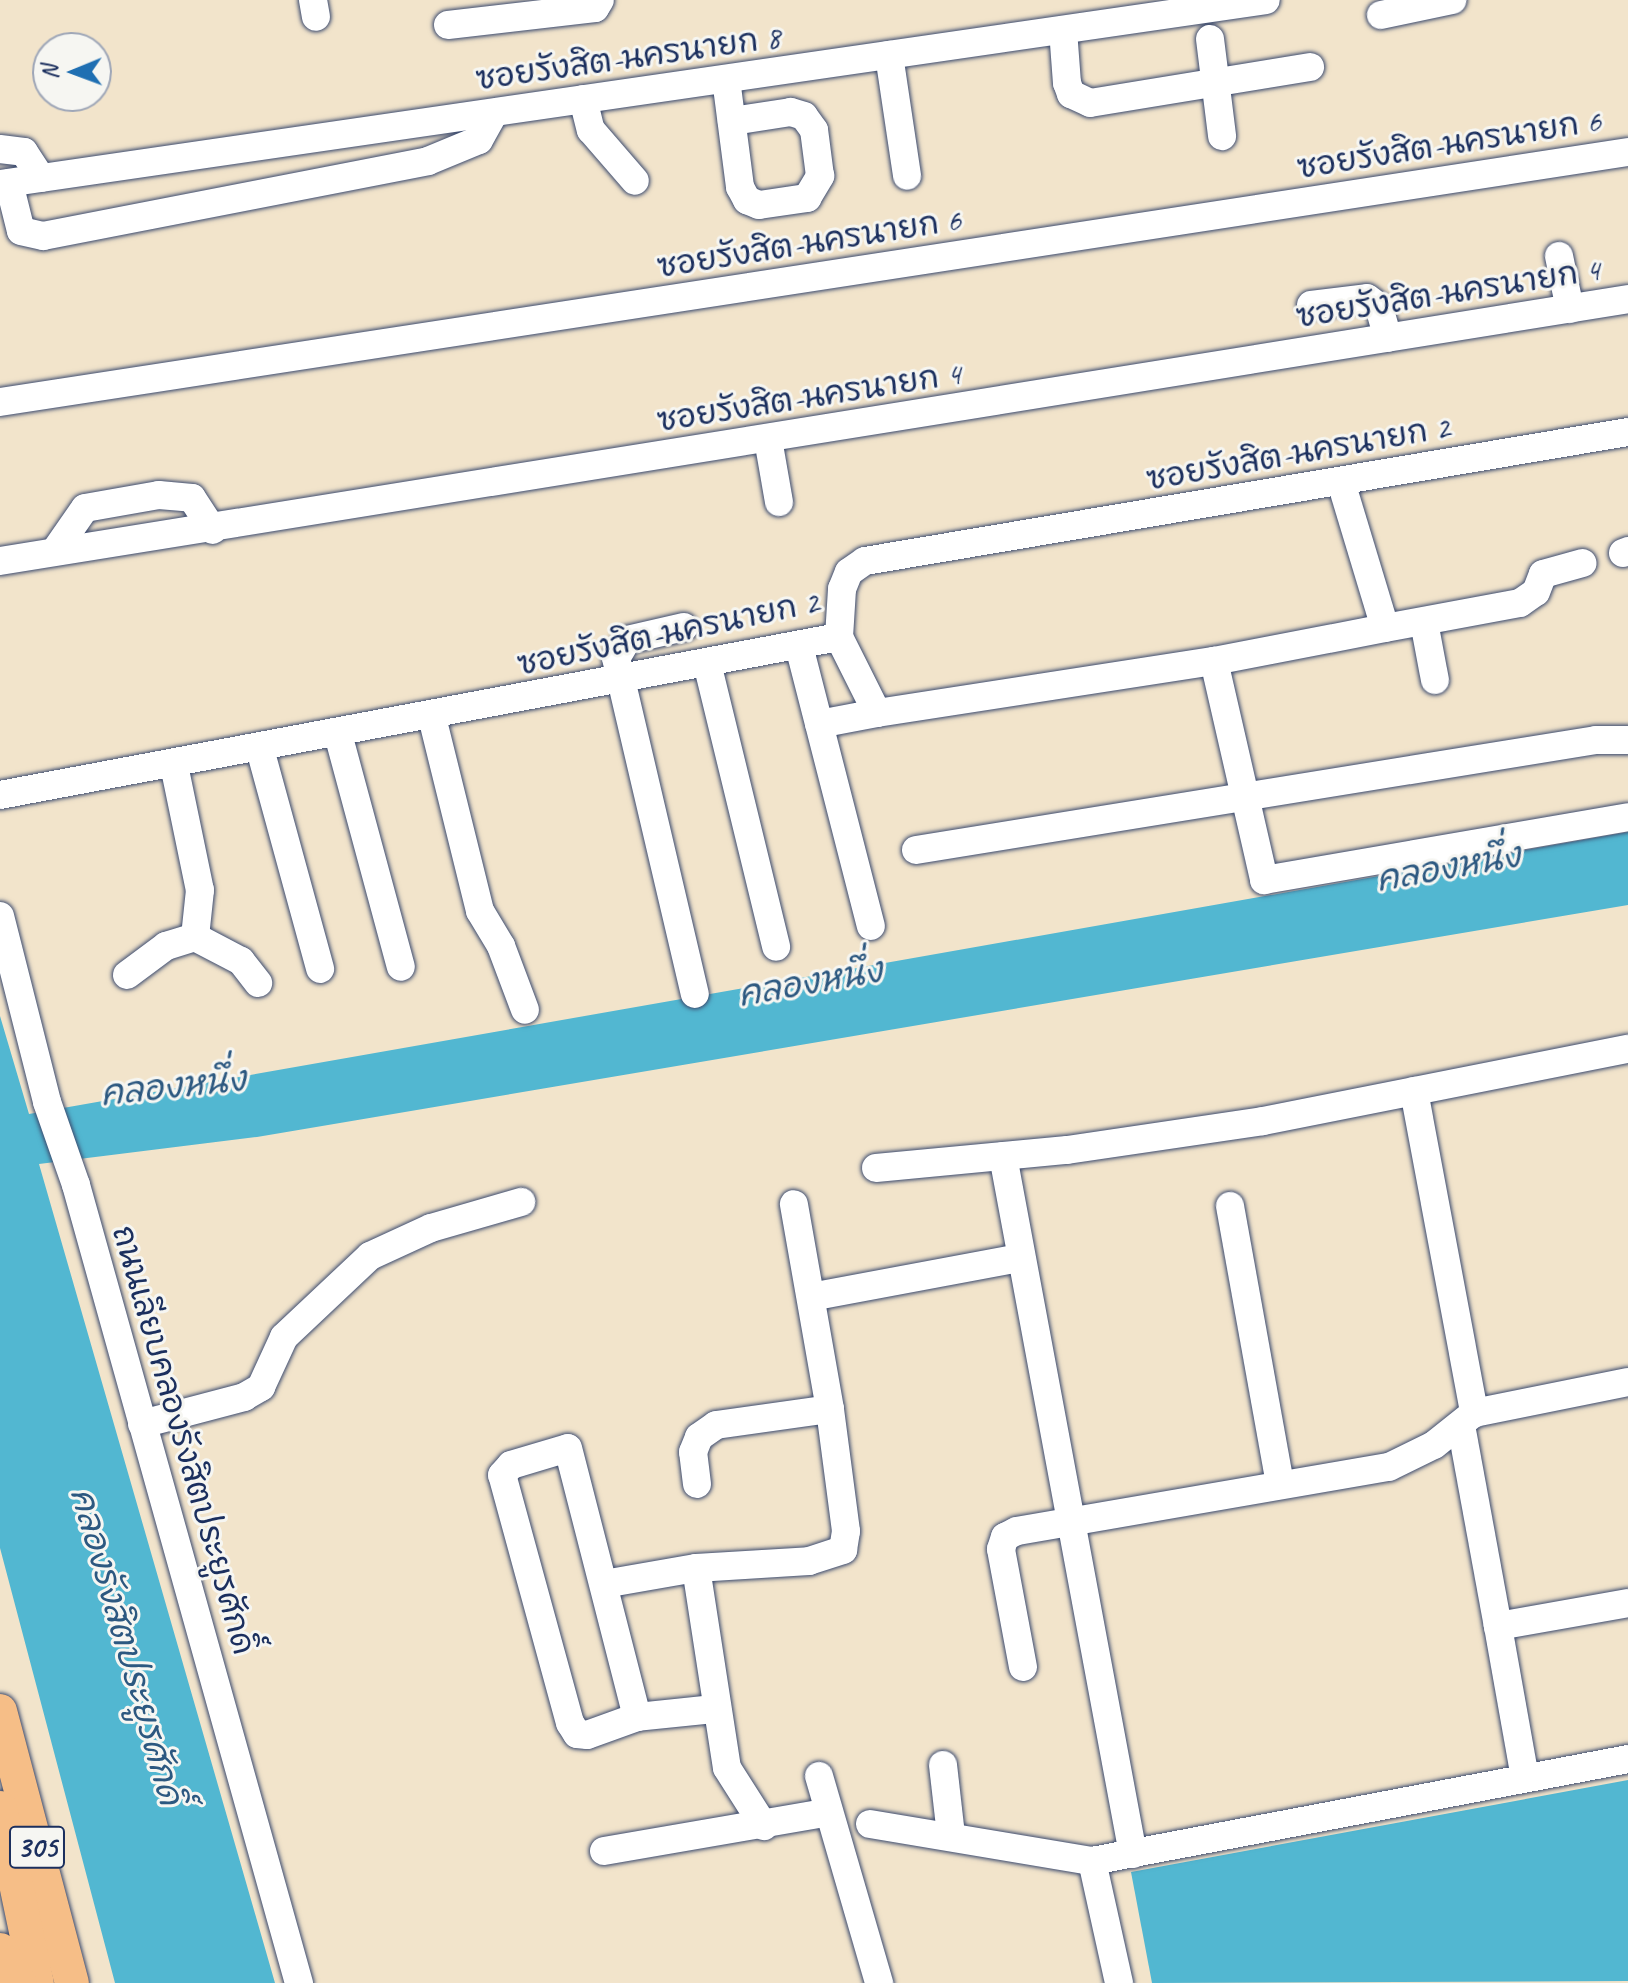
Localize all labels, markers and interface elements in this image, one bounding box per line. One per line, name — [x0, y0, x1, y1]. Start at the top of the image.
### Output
street label: ซอยรังสิต-นครนายก 8 — [473, 19, 783, 99]
north arrow — [32, 32, 112, 112]
text: N — [36, 65, 64, 79]
street label: ซอยรังสิต-นครนายก 6 — [1294, 102, 1604, 188]
street label: ซอยรังสิต-นครนายก 6 — [654, 201, 964, 287]
street label: ซอยรังสิต-นครนายก 4 — [1293, 251, 1603, 337]
street label: ซอยรังสิต-นครนายก 4 — [654, 355, 964, 441]
street label: ซอยรังสิต-นครนายก 2 — [1144, 408, 1452, 500]
street label: ซอยรังสิต-นครนายก 2 — [514, 583, 822, 685]
water label: คลองหนึ่ง — [1373, 834, 1523, 900]
water label: คลองหนึ่ง — [735, 949, 885, 1015]
water label: คลองหนึ่ง — [99, 1058, 247, 1114]
street label: ถนนเลียบคลองรังสิตประยูรศักดิ์ — [103, 1221, 263, 1659]
water label: คลองรังสิตประยูรศักดิ์ — [62, 1483, 192, 1809]
road number: 305 — [7, 1821, 67, 1873]

